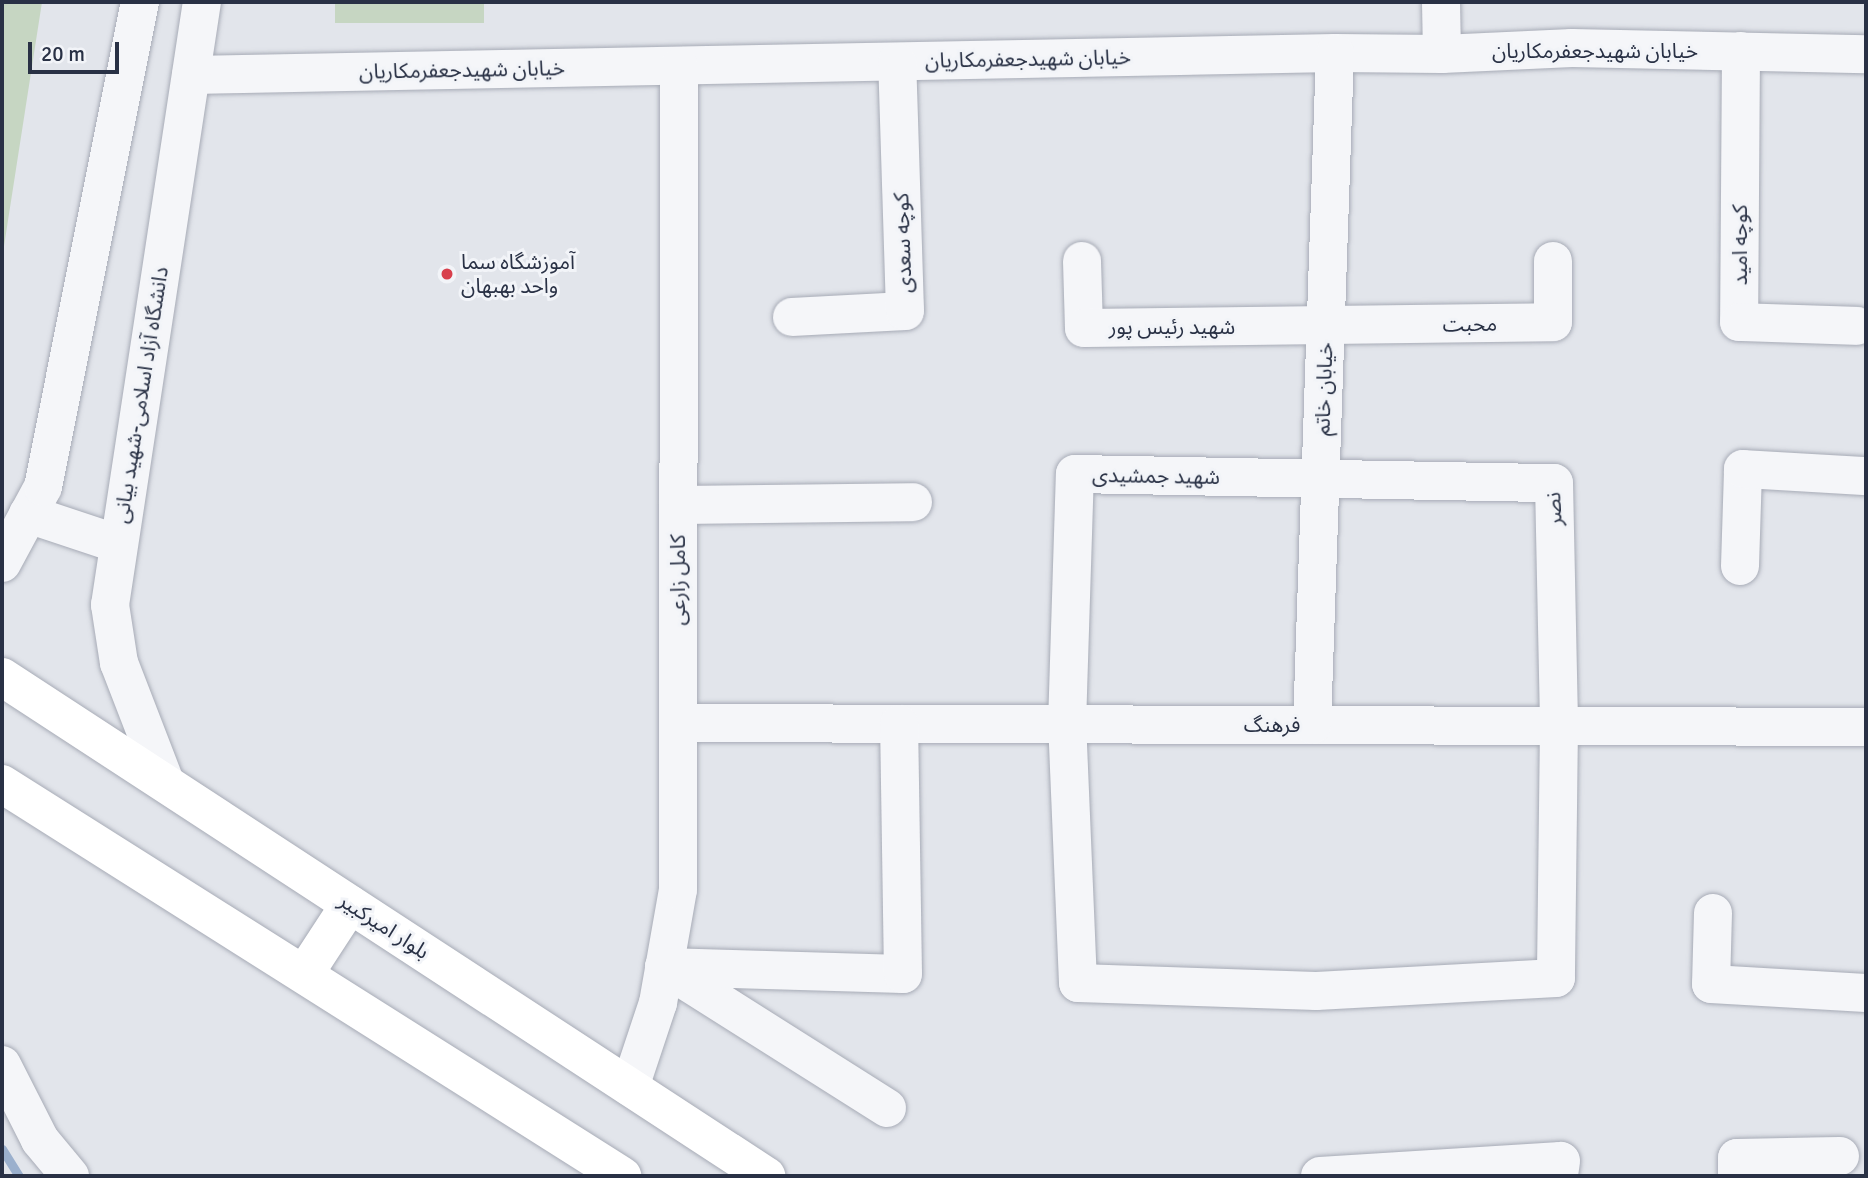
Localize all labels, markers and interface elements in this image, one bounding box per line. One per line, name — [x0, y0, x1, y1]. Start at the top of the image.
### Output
scale bar — [32, 28, 122, 72]
street label: خیابان شهیدجعفرمکاریان — [1492, 38, 1698, 64]
text: 20 m — [41, 41, 85, 67]
street label: خیابان شهیدجعفرمکاریان — [925, 45, 1131, 73]
street label: خیابان شهیدجعفرمکاریان — [359, 56, 565, 84]
street label: کوچه سعدی — [889, 192, 917, 294]
street label: کوچه امید — [1727, 205, 1753, 285]
place label: آموزشگاه سما واحد بهبهان — [461, 249, 575, 299]
street label: دانشگاه آزاد اسلامی-شهید بیانی — [108, 265, 174, 525]
marker: آموزشگاه سما واحد بهبهان — [439, 266, 455, 282]
street label: محبت — [1443, 311, 1497, 337]
street label: شهید رئیس پور — [1109, 314, 1235, 340]
street label: خیابان خاتم — [1310, 342, 1338, 436]
street label: شهید جمشیدی — [1092, 462, 1220, 490]
street label: نصر — [1541, 491, 1567, 527]
street label: کامل زارعی — [665, 534, 691, 626]
street label: فرهنگ — [1244, 712, 1300, 738]
street label: بلوار امیرکبیر — [334, 888, 434, 964]

